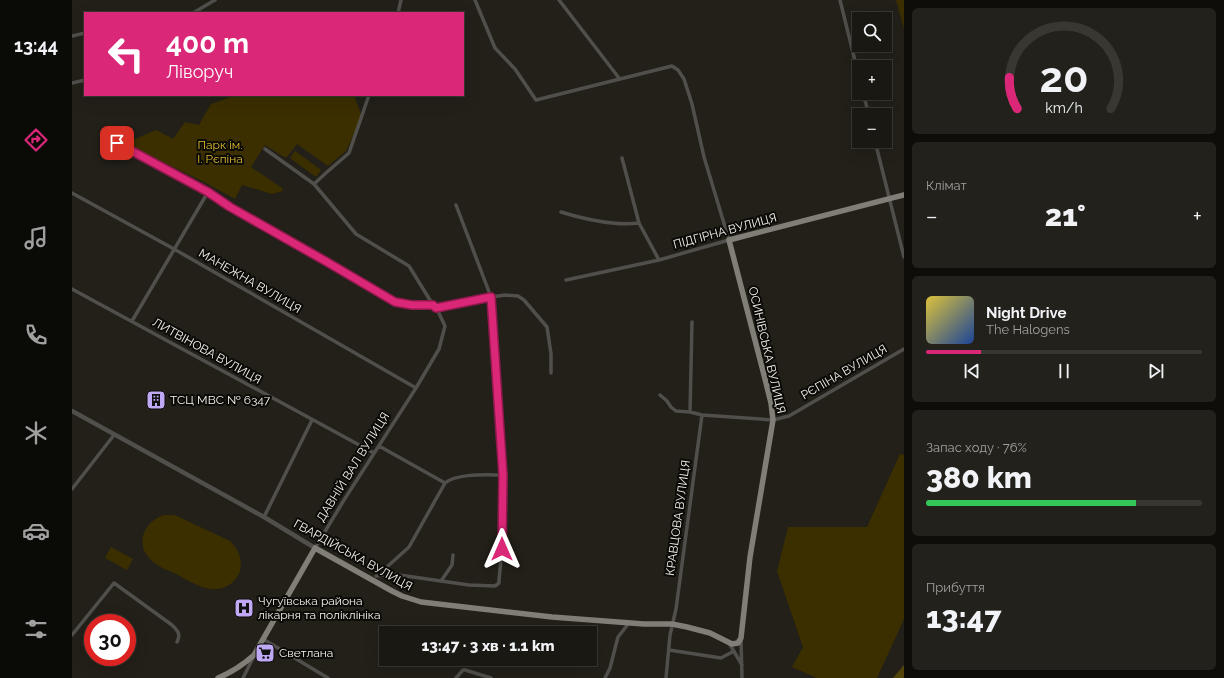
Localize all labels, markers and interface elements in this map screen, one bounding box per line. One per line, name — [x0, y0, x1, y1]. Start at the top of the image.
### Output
map controls — [852, 12, 892, 148]
button: search — [852, 12, 892, 52]
text: 400 m — [166, 27, 249, 60]
icon: left — [100, 28, 152, 80]
text: 13:44 — [14, 35, 58, 56]
text: 20 — [1040, 53, 1088, 102]
button: + — [852, 60, 892, 100]
text: Ліворуч — [166, 61, 233, 82]
text: km/h — [1045, 100, 1083, 116]
button: − — [852, 108, 892, 148]
icon: directions — [22, 126, 50, 154]
pin — [100, 126, 134, 160]
icon: arrive — [106, 132, 128, 154]
park label: Парк ім. І. Рєпіна — [197, 138, 243, 166]
text: Клімат — [926, 178, 967, 193]
text: 21° — [1045, 198, 1086, 233]
text: − — [926, 203, 938, 229]
text: + — [1193, 203, 1202, 229]
street label: ПІДГІРНА ВУЛИЦЯ — [672, 210, 778, 252]
icon: music — [22, 224, 50, 252]
street label: МАНЕЖНА ВУЛИЦЯ — [196, 246, 304, 316]
street label: ОСИНІВСЬКА ВУЛИЦЯ — [746, 285, 788, 415]
text: Night Drive — [986, 304, 1066, 322]
street label: ЛИТВІНОВА ВУЛИЦЯ — [150, 315, 264, 387]
icon: phone — [22, 321, 50, 349]
text: The Halogens — [986, 322, 1070, 337]
street label: РЄПІНА ВУЛИЦЯ — [799, 342, 889, 402]
icon: previous — [961, 360, 983, 382]
icon: pause — [1053, 360, 1075, 382]
icon: next — [1145, 360, 1167, 382]
building icon: ТСЦ МВС № 6347 — [145, 389, 167, 411]
place label: ТСЦ МВС № 6347 — [170, 393, 271, 407]
street label: ДАВНІЙ ВАЛ ВУЛИЦЯ — [314, 410, 392, 524]
icon: climate — [22, 419, 50, 447]
text: Запас ходу · 76% — [926, 440, 1027, 455]
street label: КРАВЦОВА ВУЛИЦЯ — [663, 459, 693, 577]
text: 380 km — [926, 460, 1032, 495]
icon: car — [22, 517, 50, 545]
street label: ГВАРДІЙСЬКА ВУЛИЦЯ — [291, 517, 415, 593]
position arrow — [481, 528, 523, 570]
text: Прибуття — [926, 580, 985, 595]
place label: Чугуївська района лікарня та поліклініка — [258, 594, 381, 622]
hospital icon: Чугуївська района лікарня та поліклініка — [233, 597, 255, 619]
text: 13:47 — [926, 600, 1001, 635]
speed limit sign: 30 — [84, 614, 136, 666]
icon: filters — [22, 615, 50, 643]
text: 13:47 · 3 хв · 1.1 km — [422, 637, 554, 655]
supermarket icon: Светлана — [254, 642, 276, 664]
place label: Светлана — [279, 646, 333, 660]

